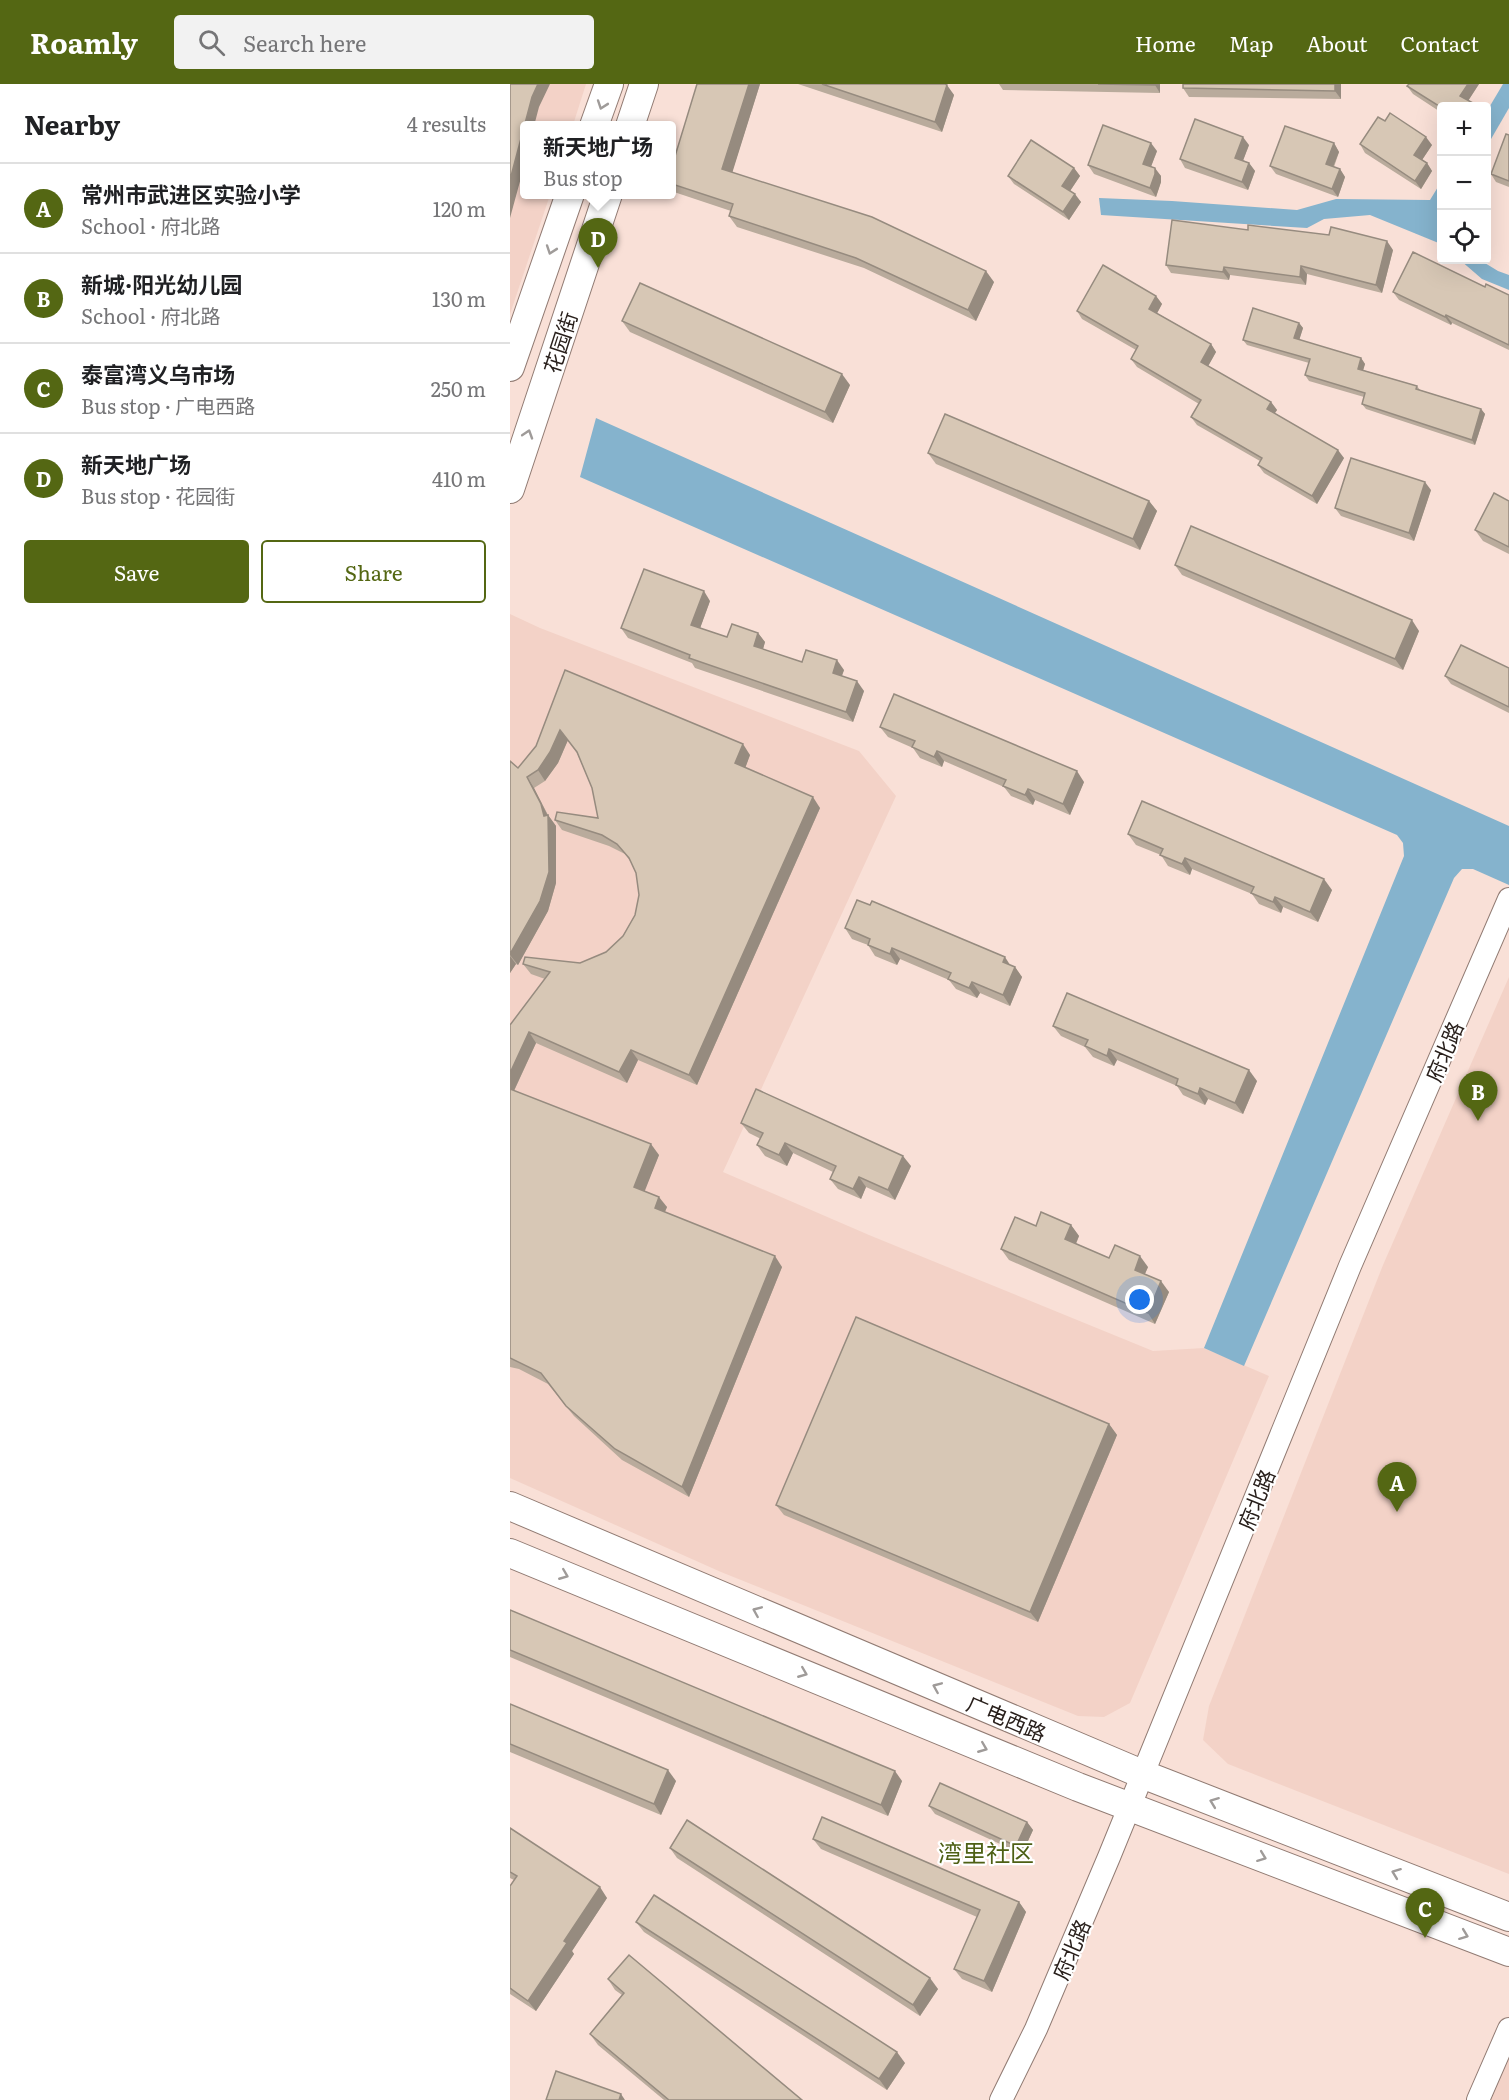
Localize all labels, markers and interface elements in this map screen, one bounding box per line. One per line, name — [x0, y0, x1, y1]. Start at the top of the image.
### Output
search box — [174, 15, 594, 69]
text: Roamly — [30, 21, 138, 63]
icon: search — [195, 26, 228, 59]
text: Search here — [243, 26, 366, 59]
text: Home — [1135, 27, 1196, 58]
text: Map — [1229, 27, 1273, 58]
text: About — [1306, 27, 1368, 58]
text: Contact — [1401, 27, 1479, 58]
one-way arrow — [596, 99, 609, 110]
map controls — [1437, 102, 1491, 264]
button: + — [1437, 102, 1491, 156]
text: Nearby — [24, 104, 120, 143]
text: 4 results — [407, 108, 486, 138]
popup — [520, 121, 676, 199]
text: 新天地广场 — [543, 129, 653, 162]
button: − — [1437, 156, 1491, 210]
text: Bus stop — [543, 162, 623, 192]
text: 常州市武进区实验小学 — [81, 177, 301, 210]
text: A — [36, 193, 51, 223]
text: 120 m — [433, 193, 486, 223]
text: School · 府北路 — [81, 210, 220, 240]
button: locate — [1437, 210, 1491, 264]
pin: D — [578, 218, 617, 268]
one-way arrow — [546, 244, 558, 255]
text: 新城·阳光幼儿园 — [81, 267, 242, 300]
text: B — [37, 283, 50, 313]
text: 130 m — [432, 283, 486, 313]
text: School · 府北路 — [81, 300, 220, 330]
street label: 花园街 — [535, 307, 583, 377]
text: 泰富湾义乌市场 — [81, 357, 235, 390]
text: C — [36, 373, 51, 403]
text: 250 m — [431, 373, 486, 403]
text: Bus stop · 广电西路 — [81, 390, 255, 420]
one-way arrow — [521, 429, 534, 440]
text: 新天地广场 — [81, 447, 191, 480]
text: D — [36, 463, 51, 493]
text: 410 m — [432, 463, 486, 493]
text: Bus stop · 花园街 — [81, 480, 235, 510]
button: Save — [24, 540, 249, 603]
button: Share — [261, 540, 486, 603]
street label: 府北路 — [1416, 1016, 1470, 1086]
pin: B — [1458, 1072, 1498, 1121]
your location — [1125, 1285, 1154, 1314]
pin: A — [1378, 1462, 1416, 1512]
street label: 府北路 — [1229, 1464, 1281, 1534]
one-way arrow — [558, 1568, 569, 1580]
one-way arrow — [753, 1606, 764, 1618]
one-way arrow — [796, 1666, 807, 1678]
one-way arrow — [932, 1682, 943, 1694]
street label: 广电西路 — [962, 1686, 1052, 1748]
one-way arrow — [976, 1741, 987, 1753]
one-way arrow — [1209, 1796, 1220, 1809]
district label: 湾里社区 — [938, 1834, 1034, 1869]
one-way arrow — [1256, 1850, 1267, 1862]
one-way arrow — [1391, 1867, 1402, 1880]
pin: C — [1406, 1888, 1444, 1938]
street label: 府北路 — [1043, 1914, 1097, 1984]
one-way arrow — [1457, 1928, 1468, 1940]

